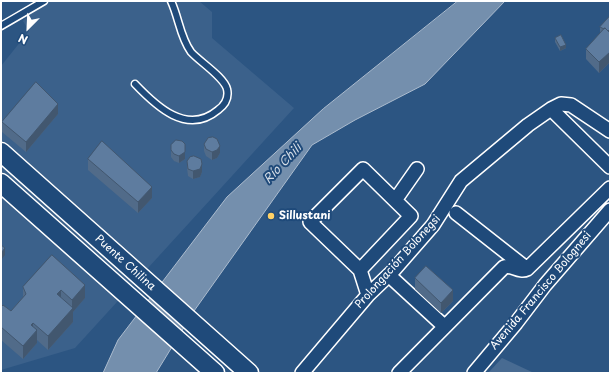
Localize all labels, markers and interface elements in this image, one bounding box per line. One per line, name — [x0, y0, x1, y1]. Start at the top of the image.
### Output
north arrow — [8, 8, 48, 48]
text: N — [15, 30, 30, 49]
water label: Río Chili — [261, 141, 305, 187]
place label: Sillustani — [279, 209, 330, 223]
marker: Sillustani — [266, 211, 276, 221]
street label: Prolongación Bolonegsi — [353, 213, 443, 311]
street label: Avenida Francisco Bolognesi — [488, 229, 594, 353]
street label: Puente Chilina — [92, 232, 158, 294]

